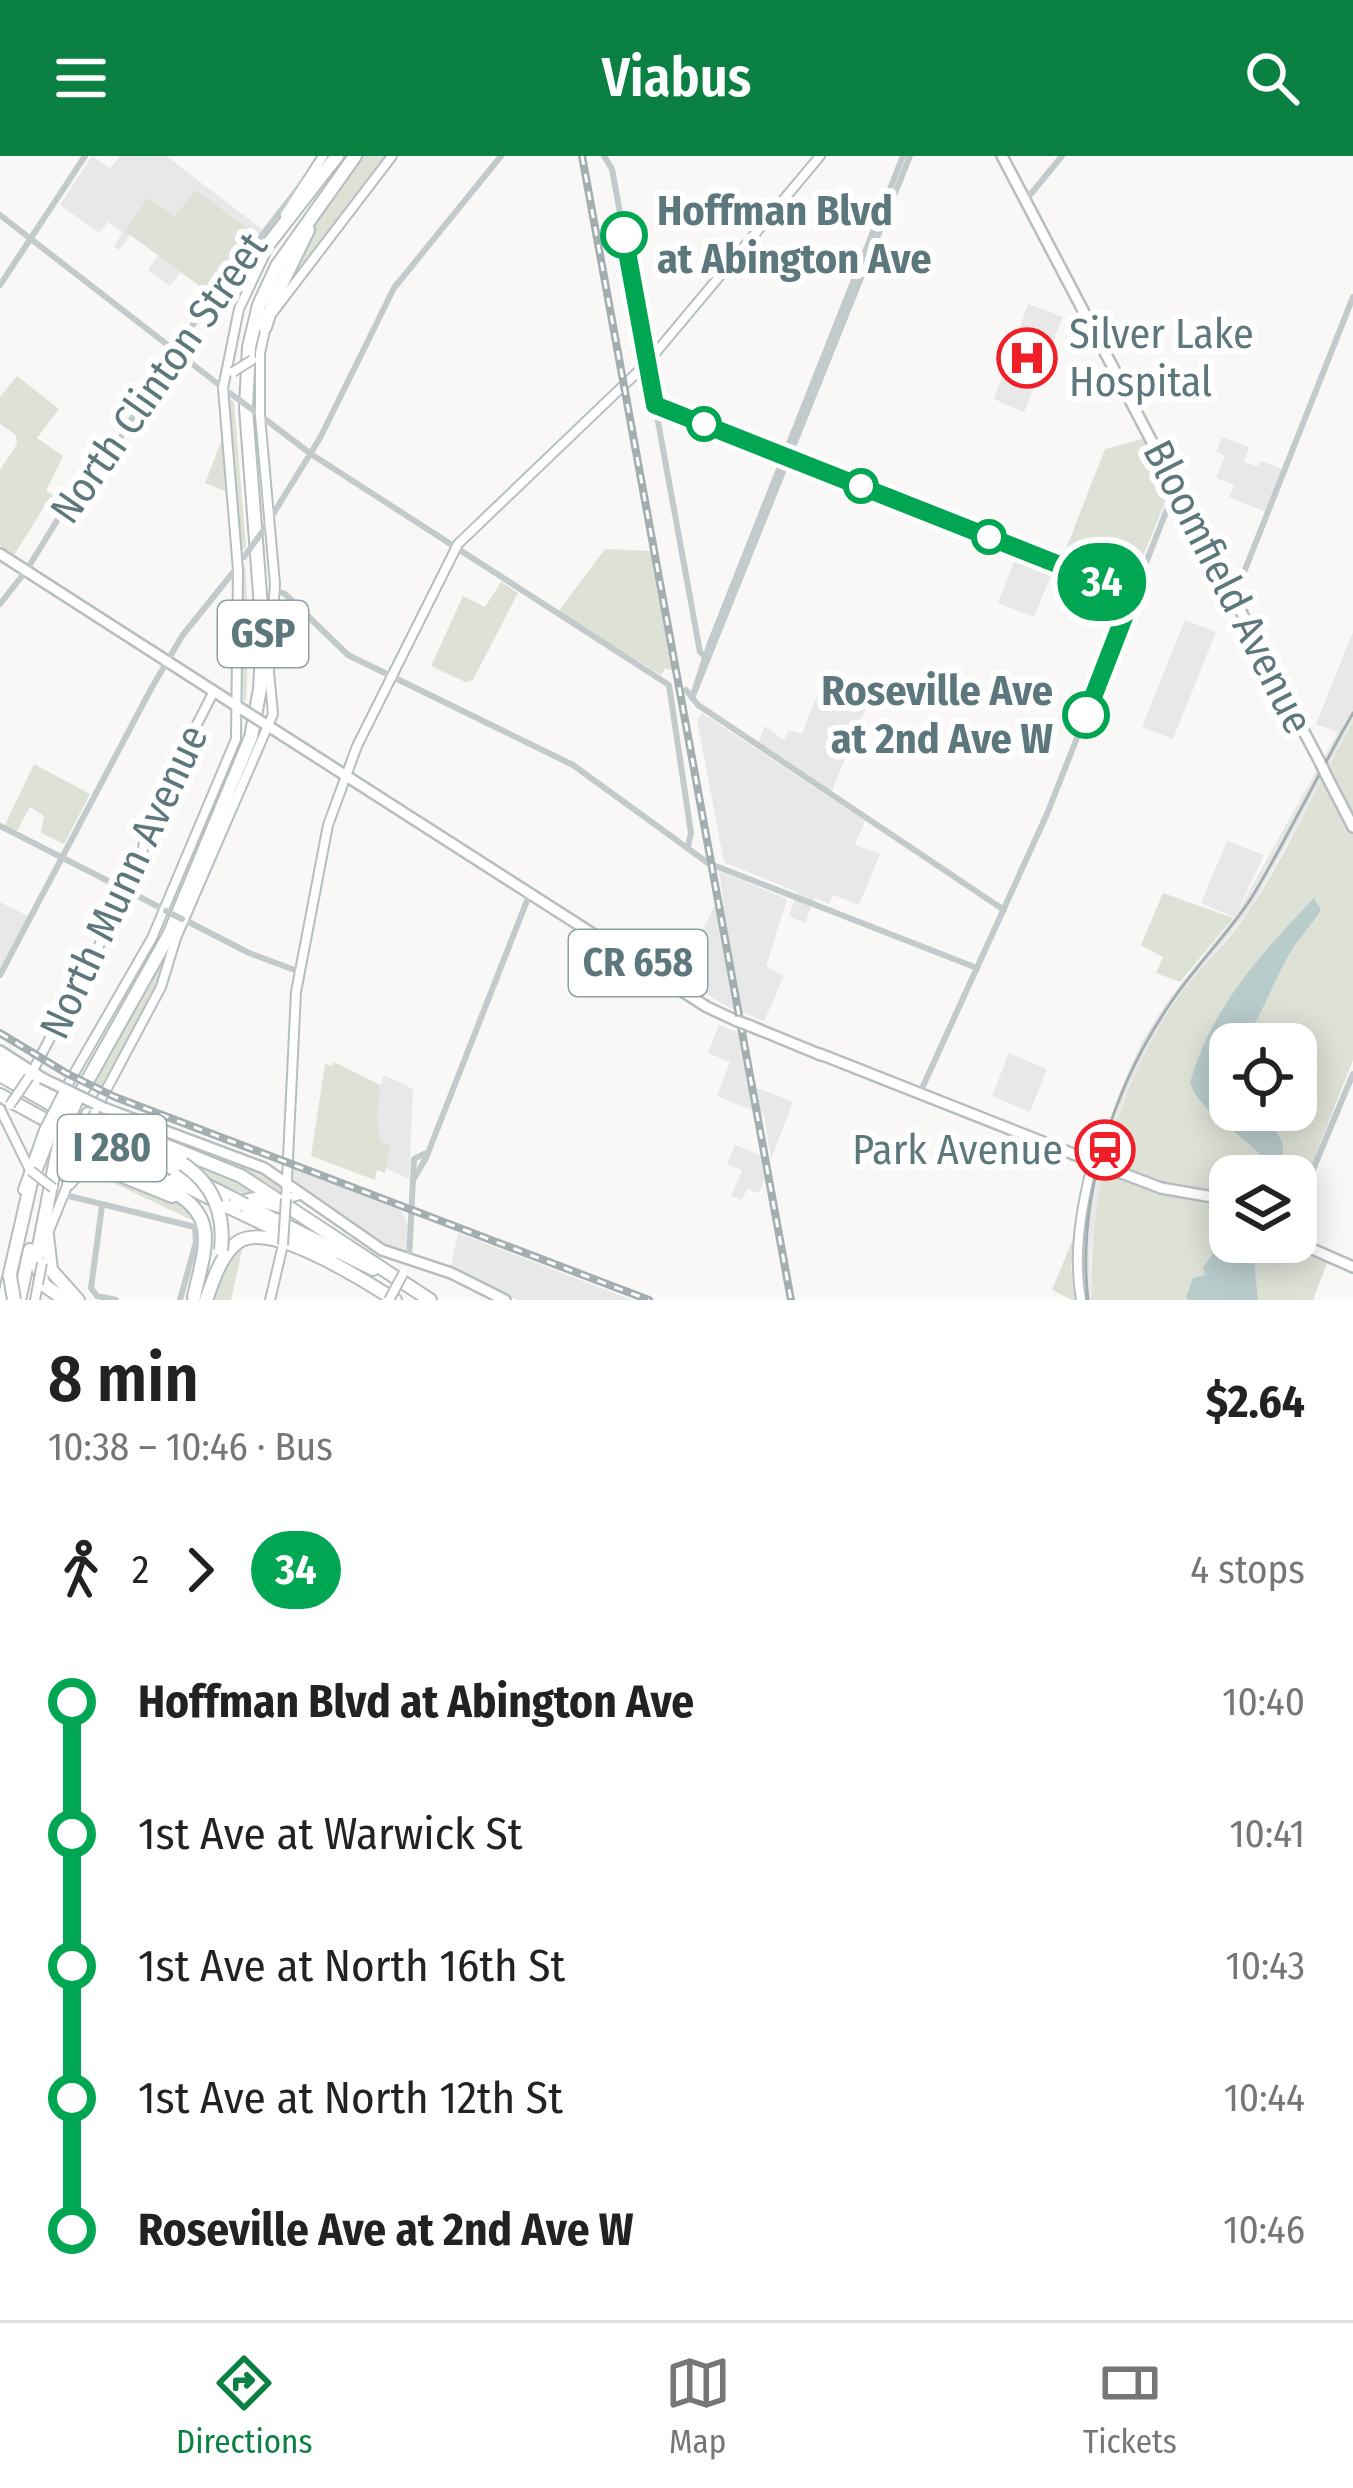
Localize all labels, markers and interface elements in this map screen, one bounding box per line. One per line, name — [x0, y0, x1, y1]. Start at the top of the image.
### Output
icon: menu — [48, 45, 114, 111]
icon: search — [1239, 45, 1305, 111]
text: Viabus — [602, 46, 751, 110]
place label: Hoffman Blvd at Abington Ave — [657, 186, 931, 284]
marker: Hoffman Blvd at Abington Ave — [602, 213, 646, 257]
street label: North Clinton Street — [40, 223, 278, 533]
place label: Silver Lake Hospital — [1069, 309, 1254, 407]
hospital icon: Silver Lake Hospital — [996, 327, 1058, 389]
unlabelled marker — [688, 408, 720, 440]
street label: Bloomfield Avenue — [1133, 432, 1323, 742]
unlabelled marker — [845, 470, 877, 502]
unlabelled marker — [973, 521, 1005, 553]
line badge: 34 — [1048, 543, 1156, 621]
text: 34 — [1081, 557, 1123, 607]
road number: GSP — [218, 601, 308, 667]
place label: Roseville Ave at 2nd Ave W — [821, 666, 1054, 764]
marker: Roseville Ave at 2nd Ave W — [1064, 693, 1108, 737]
street label: North Munn Avenue — [29, 717, 219, 1047]
road number: CR 658 — [569, 930, 707, 996]
map controls — [1209, 1023, 1317, 1263]
button: locate — [1209, 1023, 1317, 1131]
road number: I 280 — [58, 1115, 166, 1181]
station icon: Park Avenue — [1074, 1119, 1136, 1181]
place label: Park Avenue — [852, 1125, 1063, 1175]
button: layers — [1209, 1155, 1317, 1263]
text: 8 min — [48, 1339, 199, 1418]
text: $2.64 — [1206, 1375, 1305, 1429]
text: 10:38 – 10:46 · Bus — [48, 1424, 333, 1470]
icon: walk — [48, 1537, 114, 1603]
icon: forward — [167, 1537, 233, 1603]
text: 34 — [275, 1545, 317, 1595]
text: 2 — [132, 1547, 149, 1593]
text: 4 stops — [1190, 1547, 1305, 1593]
text: Hoffman Blvd at Abington Ave — [138, 1675, 694, 1729]
text: 10:40 — [1222, 1679, 1305, 1725]
text: 1st Ave at Warwick St — [138, 1807, 522, 1861]
text: 10:41 — [1229, 1811, 1305, 1857]
text: 1st Ave at North 16th St — [138, 1939, 565, 1993]
text: 10:43 — [1225, 1943, 1305, 1989]
text: 1st Ave at North 12th St — [138, 2071, 563, 2125]
text: 10:44 — [1224, 2075, 1305, 2121]
text: Roseville Ave at 2nd Ave W — [138, 2203, 634, 2257]
text: 10:46 — [1223, 2207, 1305, 2253]
tab: Directions — [176, 2350, 313, 2462]
tab: Map — [665, 2350, 731, 2462]
tab: Tickets — [1083, 2350, 1177, 2462]

